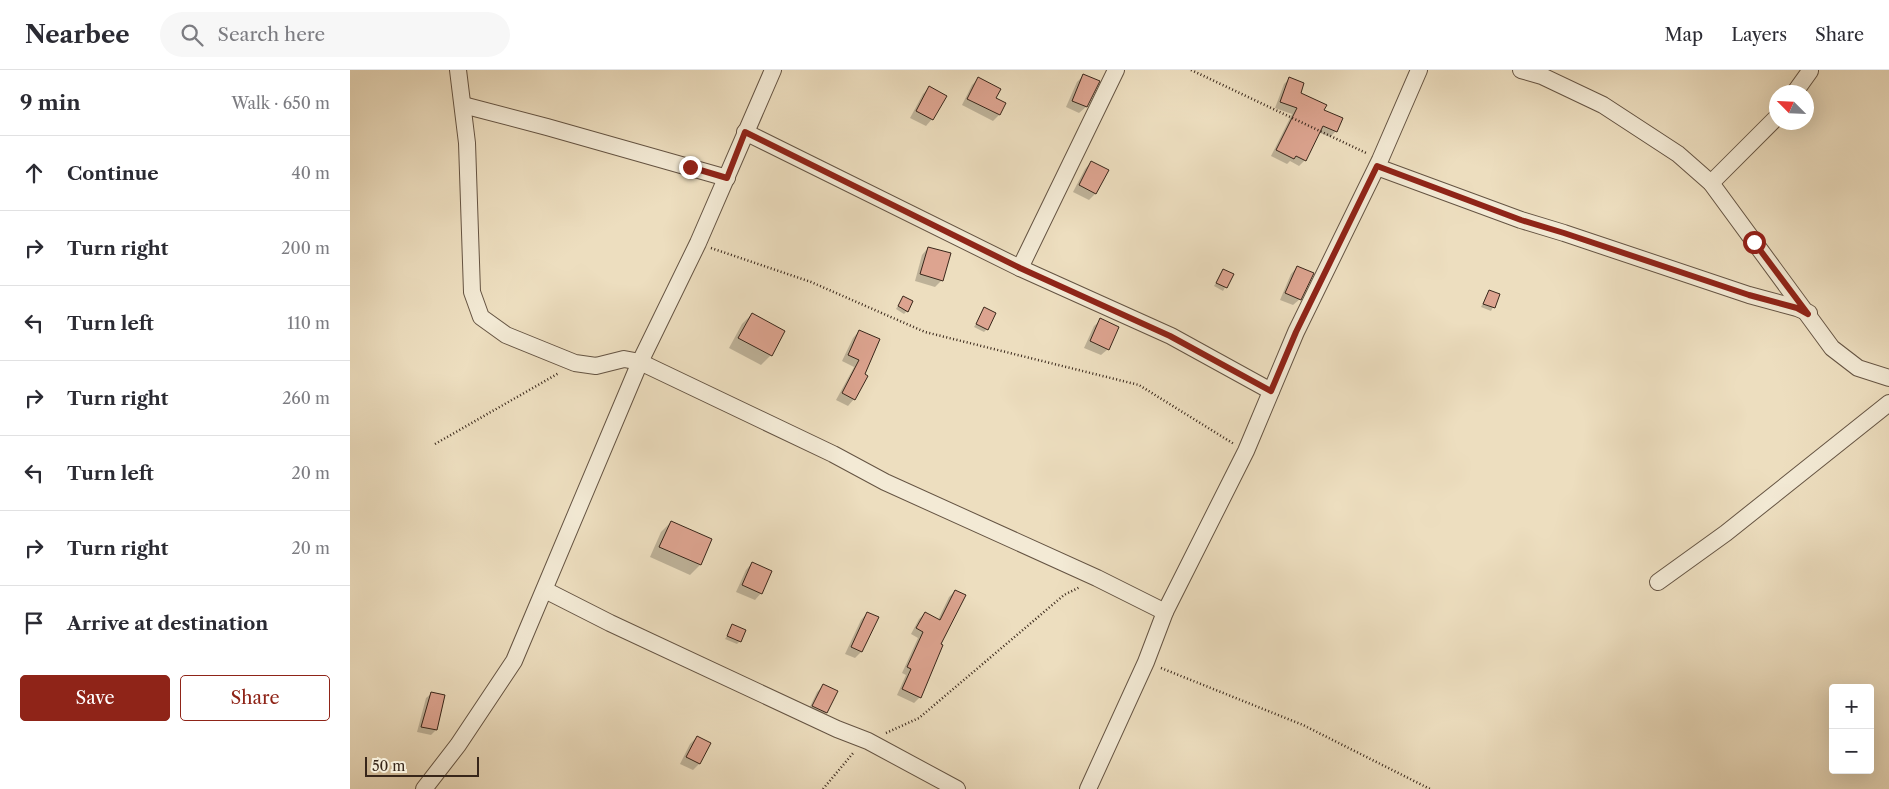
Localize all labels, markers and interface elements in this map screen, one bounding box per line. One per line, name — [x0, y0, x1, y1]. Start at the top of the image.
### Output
search box — [160, 12, 510, 57]
text: Nearbee — [25, 20, 130, 49]
icon: search — [178, 21, 206, 49]
text: Search here — [218, 23, 325, 46]
text: Map — [1665, 24, 1703, 46]
text: Layers — [1731, 24, 1787, 46]
text: Share — [1815, 24, 1864, 46]
north arrow — [1769, 85, 1814, 130]
text: 9 min — [20, 90, 81, 115]
text: Walk · 650 m — [231, 93, 330, 113]
route end — [679, 156, 702, 179]
icon: ahead — [20, 159, 48, 187]
text: Continue — [67, 162, 159, 185]
text: 40 m — [291, 163, 330, 183]
route start — [1743, 231, 1766, 254]
icon: right — [20, 234, 48, 262]
text: Turn right — [67, 237, 168, 260]
text: 200 m — [281, 238, 330, 258]
icon: left — [20, 309, 48, 337]
text: Turn left — [67, 312, 154, 335]
text: 110 m — [287, 313, 330, 333]
icon: right — [20, 384, 48, 412]
text: Turn right — [67, 387, 168, 410]
text: 260 m — [282, 388, 330, 408]
icon: left — [20, 459, 48, 487]
text: Turn left — [67, 462, 154, 485]
text: 20 m — [291, 463, 330, 483]
icon: right — [20, 534, 48, 562]
text: Turn right — [67, 537, 168, 560]
text: 20 m — [291, 538, 330, 558]
icon: arrive — [20, 609, 48, 637]
text: Arrive at destination — [67, 612, 268, 635]
button: Save — [20, 675, 170, 721]
button: Share — [180, 675, 330, 721]
map controls — [1829, 684, 1874, 774]
button: + — [1829, 684, 1874, 729]
button: − — [1829, 729, 1874, 774]
scale bar — [365, 754, 479, 777]
text: 50 m — [372, 757, 405, 775]

